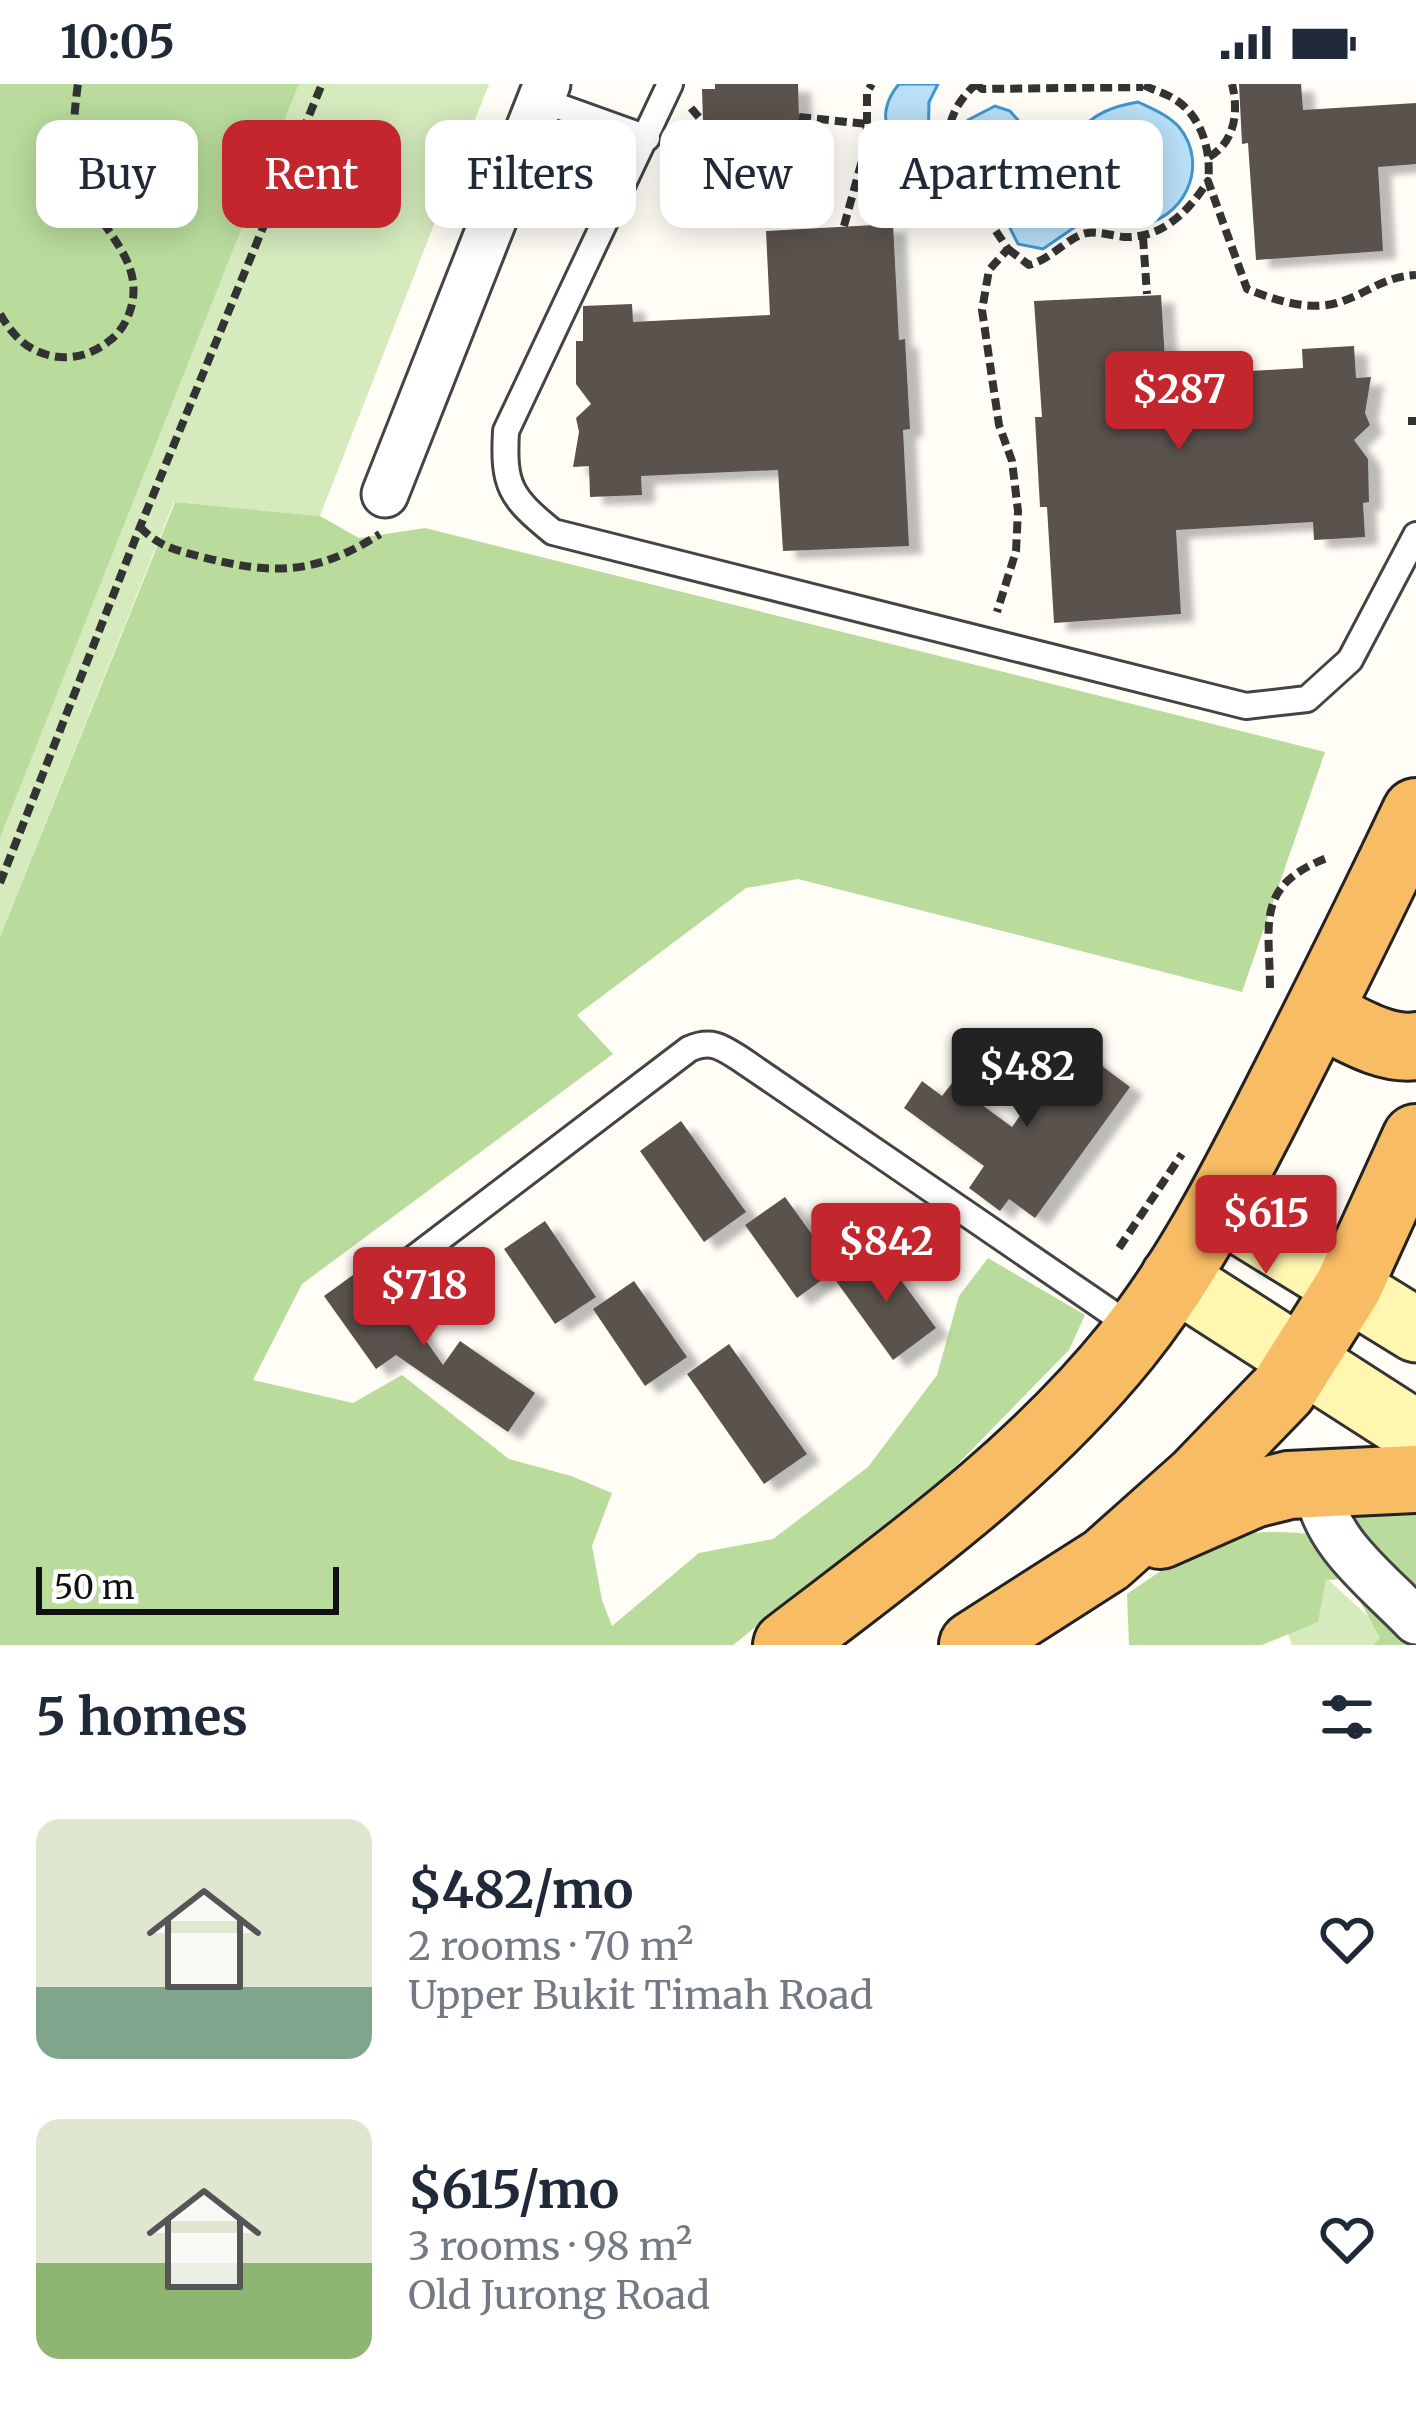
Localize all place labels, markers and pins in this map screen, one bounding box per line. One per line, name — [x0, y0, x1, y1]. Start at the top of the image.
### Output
pin: $287 — [1108, 351, 1250, 453]
pin: $482 — [956, 1028, 1098, 1130]
pin: $615 — [1195, 1175, 1337, 1277]
pin: $842 — [815, 1203, 957, 1305]
pin: $718 — [353, 1247, 495, 1349]

